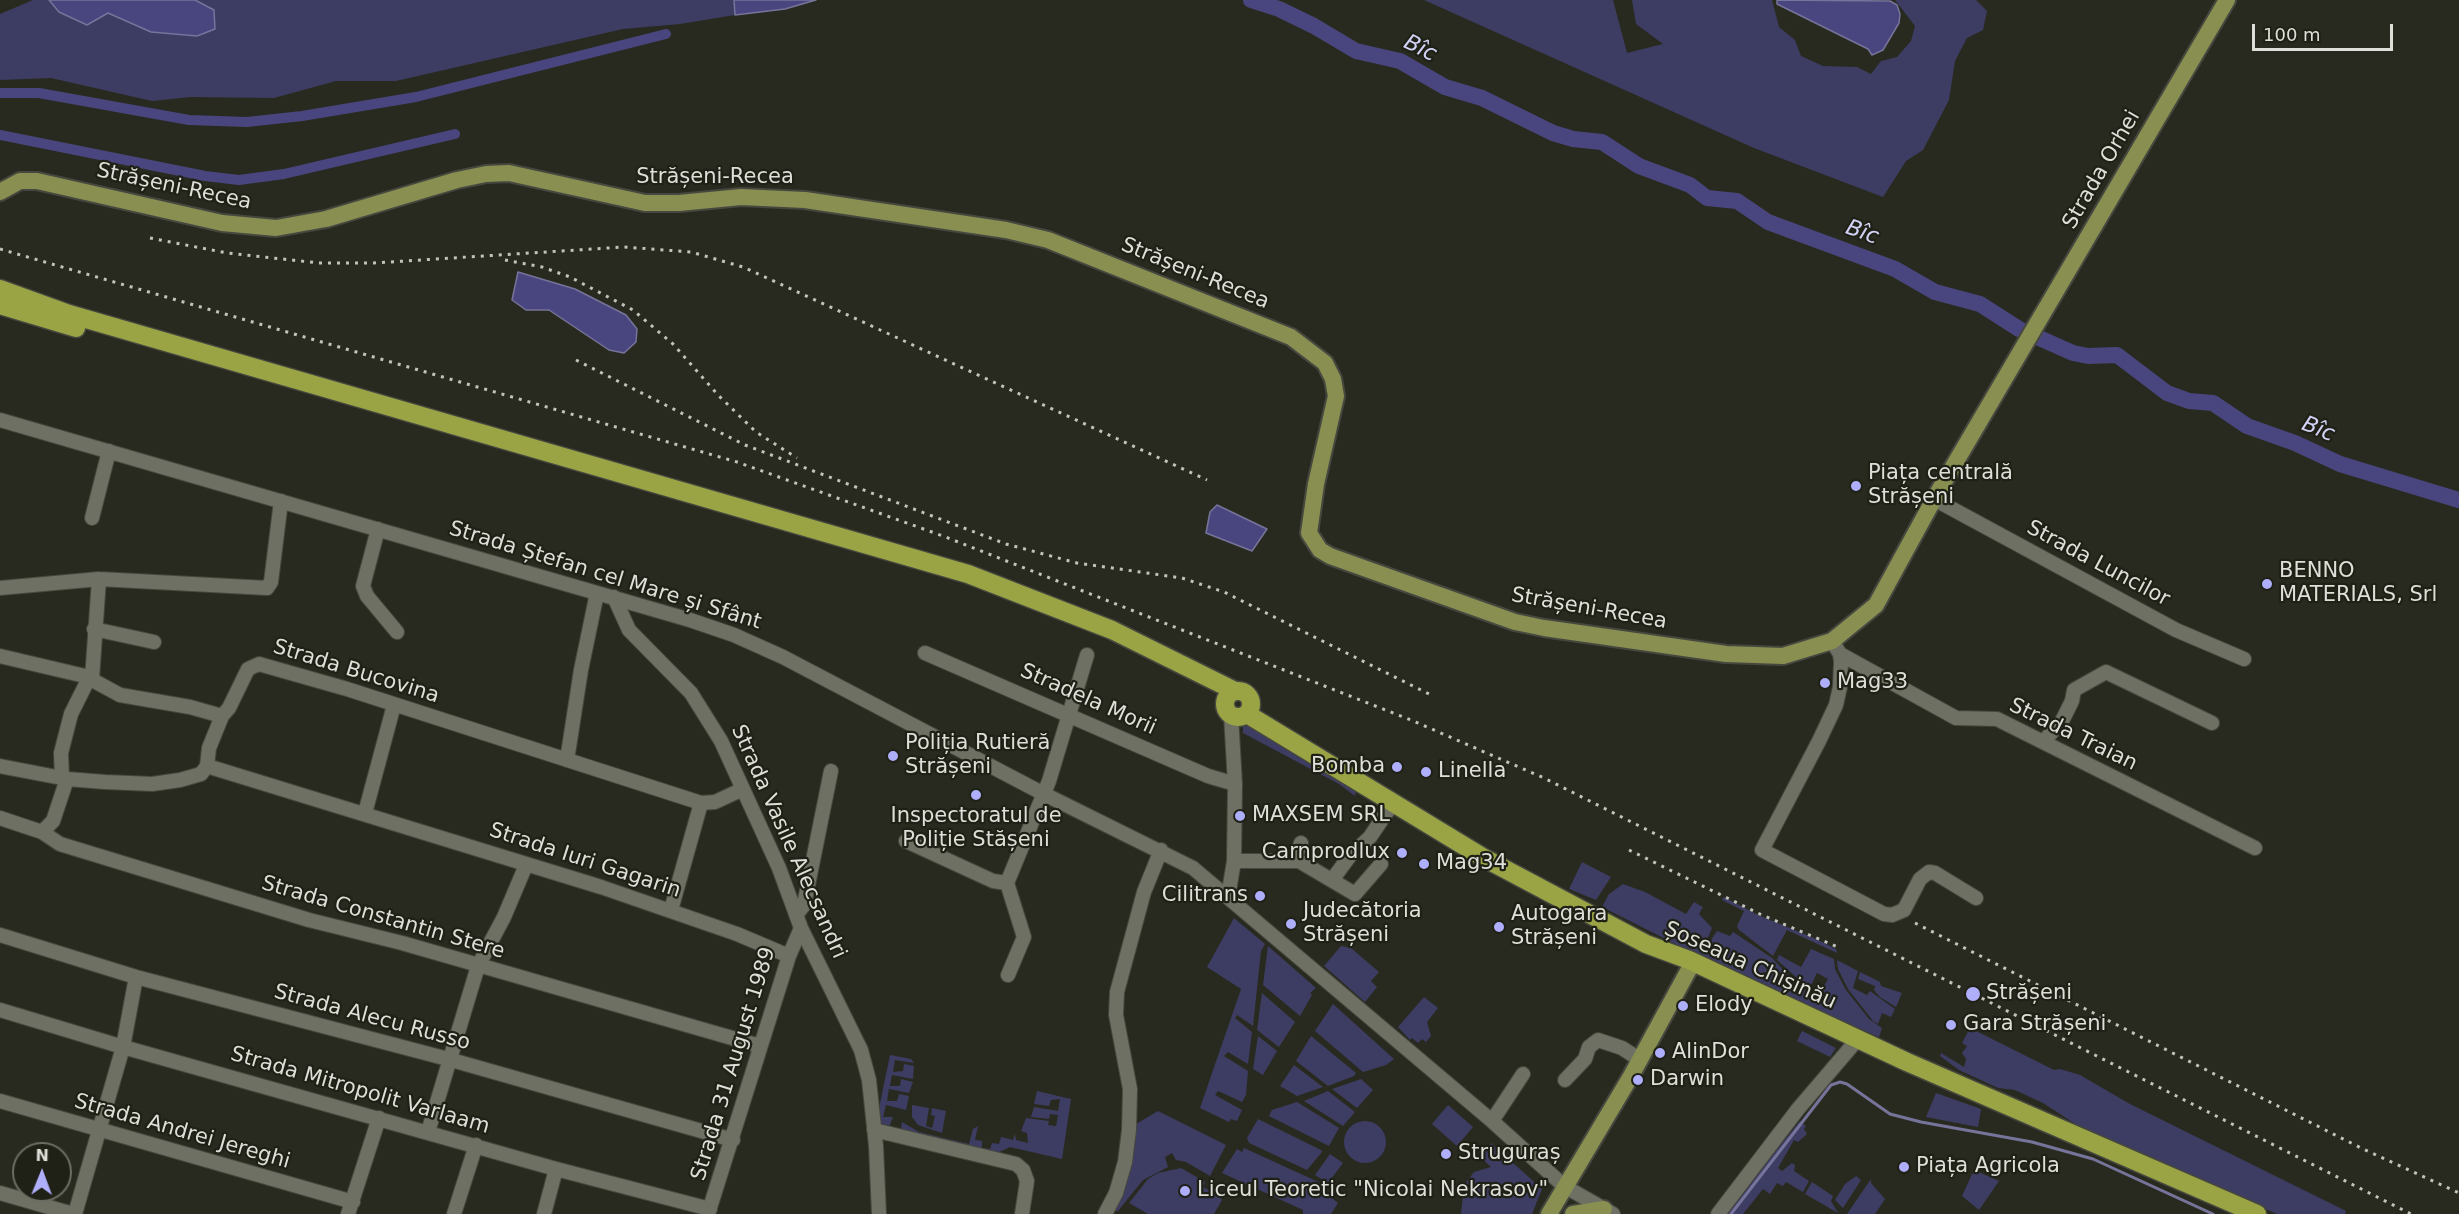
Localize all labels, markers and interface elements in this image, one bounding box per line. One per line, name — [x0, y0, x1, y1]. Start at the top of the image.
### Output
scale bar — [2255, 12, 2396, 50]
text: 100 m — [2263, 24, 2321, 45]
water label: Bîc — [1399, 30, 1441, 68]
street label: Strada Orhei — [2058, 106, 2146, 234]
street label: Strășeni-Recea — [94, 158, 254, 216]
street label: Strășeni-Recea — [636, 165, 794, 191]
water label: Bîc — [1842, 215, 1882, 251]
street label: Strășeni-Recea — [1117, 233, 1273, 315]
water label: Bîc — [2298, 412, 2338, 448]
place label: Piața centrală Strășeni — [1868, 461, 2013, 511]
marker: Piața centrală Strășeni — [1849, 479, 1863, 493]
street label: Strada Ștefan cel Mare și Sfânt — [446, 516, 764, 636]
street label: Strada Luncilor — [2022, 516, 2174, 612]
place label: BENNO MATERIALS, Srl — [2279, 559, 2437, 609]
marker: BENNO MATERIALS, Srl — [2260, 577, 2274, 591]
street label: Strășeni-Recea — [1509, 583, 1669, 635]
street label: Strada Bucovina — [270, 635, 442, 709]
street label: Stradela Morii — [1016, 659, 1160, 741]
place label: Mag33 — [1837, 670, 1908, 696]
marker: Mag33 — [1818, 676, 1832, 690]
street label: Strada Traian — [2005, 693, 2141, 777]
street label: Strada Vasile Alecsandri — [725, 721, 851, 963]
place label: Poliția Rutieră Strășeni — [905, 731, 1050, 781]
marker: Poliția Rutieră Strășeni — [886, 749, 900, 763]
place label: Bomba — [1311, 754, 1385, 780]
place label: Linella — [1438, 759, 1506, 785]
marker: Bomba — [1390, 760, 1404, 774]
marker: Linella — [1419, 765, 1433, 779]
marker: Inspectoratul de Poliție Stășeni — [969, 788, 983, 802]
place label: MAXSEM SRL — [1252, 803, 1390, 829]
place label: Inspectoratul de Poliție Stășeni — [890, 804, 1062, 854]
marker: MAXSEM SRL — [1233, 809, 1247, 823]
street label: Strada Iuri Gagarin — [486, 818, 684, 904]
place label: Carnprodlux — [1262, 840, 1390, 866]
marker: Carnprodlux — [1395, 846, 1409, 860]
place label: Mag34 — [1436, 851, 1507, 877]
marker: Mag34 — [1417, 857, 1431, 871]
street label: Strada Constantin Stere — [259, 871, 507, 965]
place label: Cilitrans — [1162, 883, 1248, 909]
marker: Cilitrans — [1253, 889, 1267, 903]
place label: Judecătoria Strășeni — [1303, 899, 1422, 949]
place label: Autogara Strășeni — [1511, 902, 1607, 952]
marker: Judecătoria Strășeni — [1284, 917, 1298, 931]
street label: Șoseaua Chișinău — [1660, 917, 1840, 1015]
marker: Autogara Strășeni — [1492, 920, 1506, 934]
street label: Strada 31 August 1989 — [686, 944, 782, 1184]
street label: Strada Alecu Russo — [271, 980, 473, 1056]
place label: Strășeni — [1986, 981, 2072, 1007]
marker: Strășeni — [1964, 985, 1982, 1003]
place label: Elody — [1695, 993, 1753, 1019]
marker: Elody — [1676, 999, 1690, 1013]
place label: Gara Strășeni — [1963, 1012, 2106, 1038]
marker: Gara Strășeni — [1944, 1018, 1958, 1032]
place label: AlinDor — [1672, 1040, 1749, 1066]
street label: Strada Mitropolit Varlaam — [228, 1042, 492, 1140]
marker: AlinDor — [1653, 1046, 1667, 1060]
place label: Darwin — [1650, 1067, 1724, 1093]
marker: Darwin — [1631, 1073, 1645, 1087]
street label: Strada Andrei Jereghi — [71, 1089, 293, 1175]
place label: Struguraș — [1458, 1141, 1561, 1167]
north arrow — [12, 1142, 72, 1202]
text: N — [35, 1146, 49, 1165]
marker: Struguraș — [1439, 1147, 1453, 1161]
place label: Piața Agricola — [1916, 1154, 2060, 1180]
marker: Piața Agricola — [1897, 1160, 1911, 1174]
place label: Liceul Teoretic "Nicolai Nekrasov" — [1197, 1178, 1548, 1204]
marker: Liceul Teoretic "Nicolai Nekrasov" — [1178, 1184, 1192, 1198]

